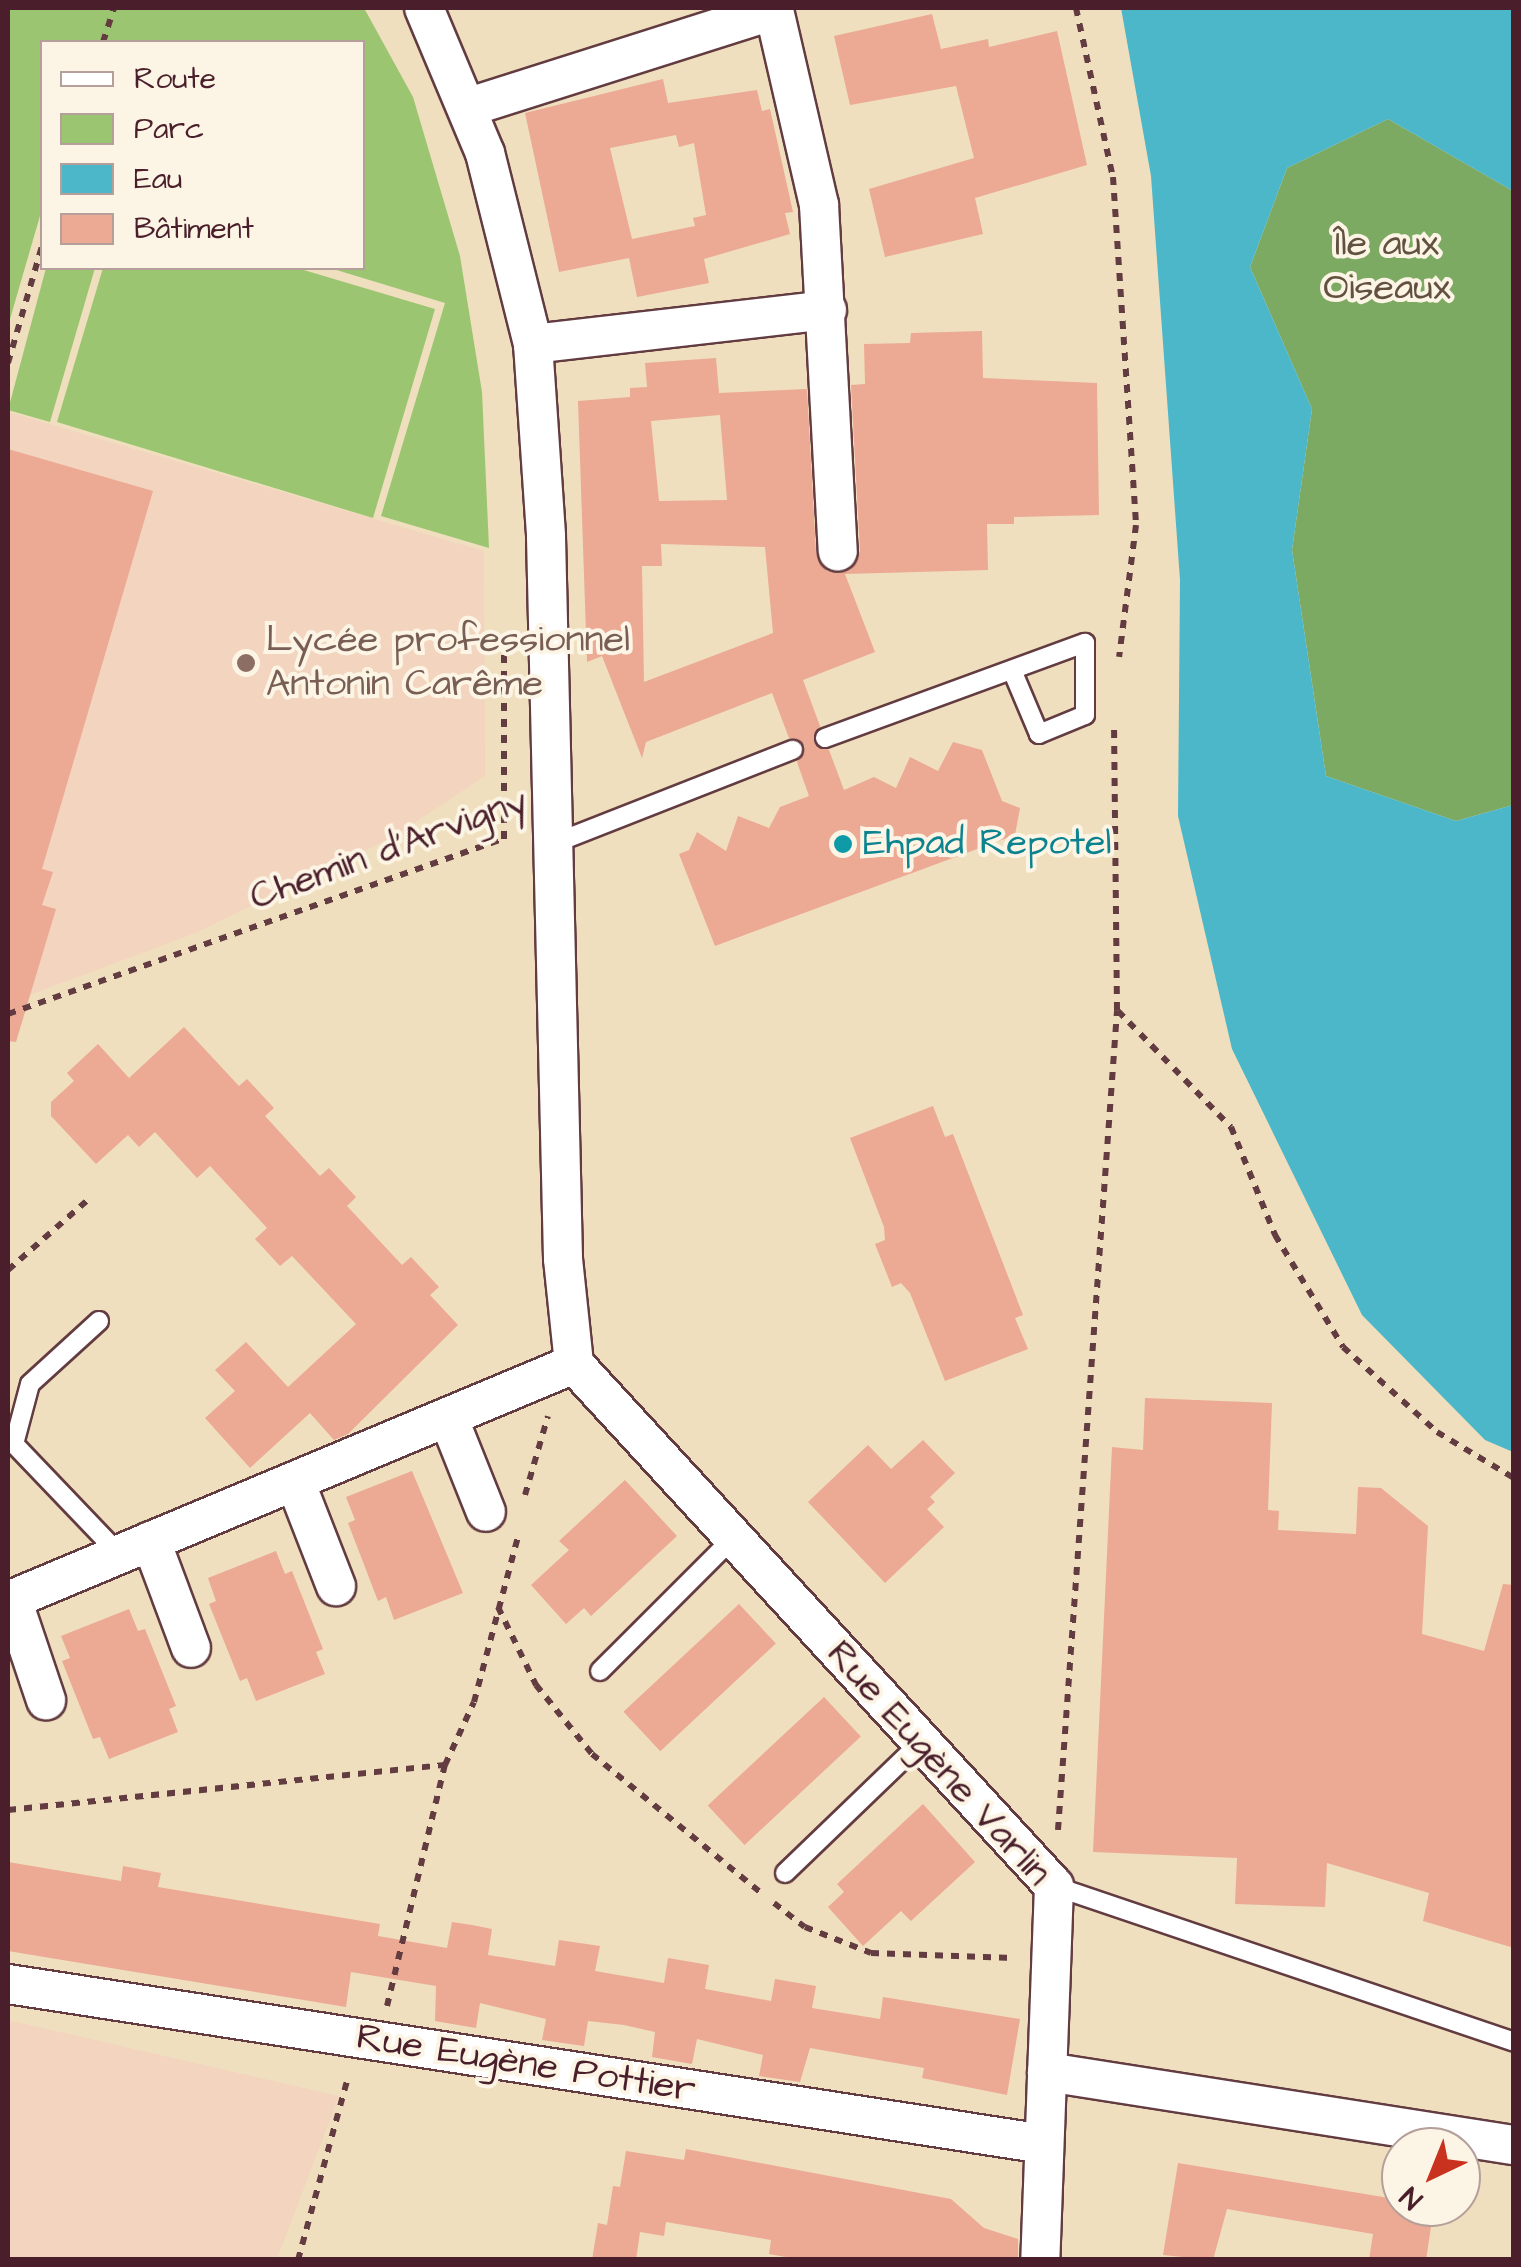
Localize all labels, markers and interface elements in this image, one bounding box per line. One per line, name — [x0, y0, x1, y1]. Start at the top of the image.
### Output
legend — [40, 40, 365, 270]
text: Route — [134, 58, 216, 100]
text: Parc — [134, 108, 204, 150]
text: Eau — [134, 158, 182, 200]
text: Bâtiment — [134, 208, 254, 250]
park label: Île aux Oiseaux — [1323, 222, 1451, 312]
place label: Lycée professionnel Antonin Carême — [266, 618, 630, 708]
marker: Lycée professionnel Antonin Carême — [235, 652, 257, 674]
street label: Chemin d'Arvigny — [244, 779, 534, 921]
place label: Ehpad Repotel — [863, 821, 1112, 867]
marker: Ehpad Repotel — [832, 833, 854, 855]
street label: Rue Eugène Varlin — [816, 1632, 1060, 1896]
street label: Rue Eugène Pottier — [353, 2015, 699, 2113]
north arrow — [1381, 2127, 1481, 2227]
text: N — [1392, 2178, 1431, 2218]

